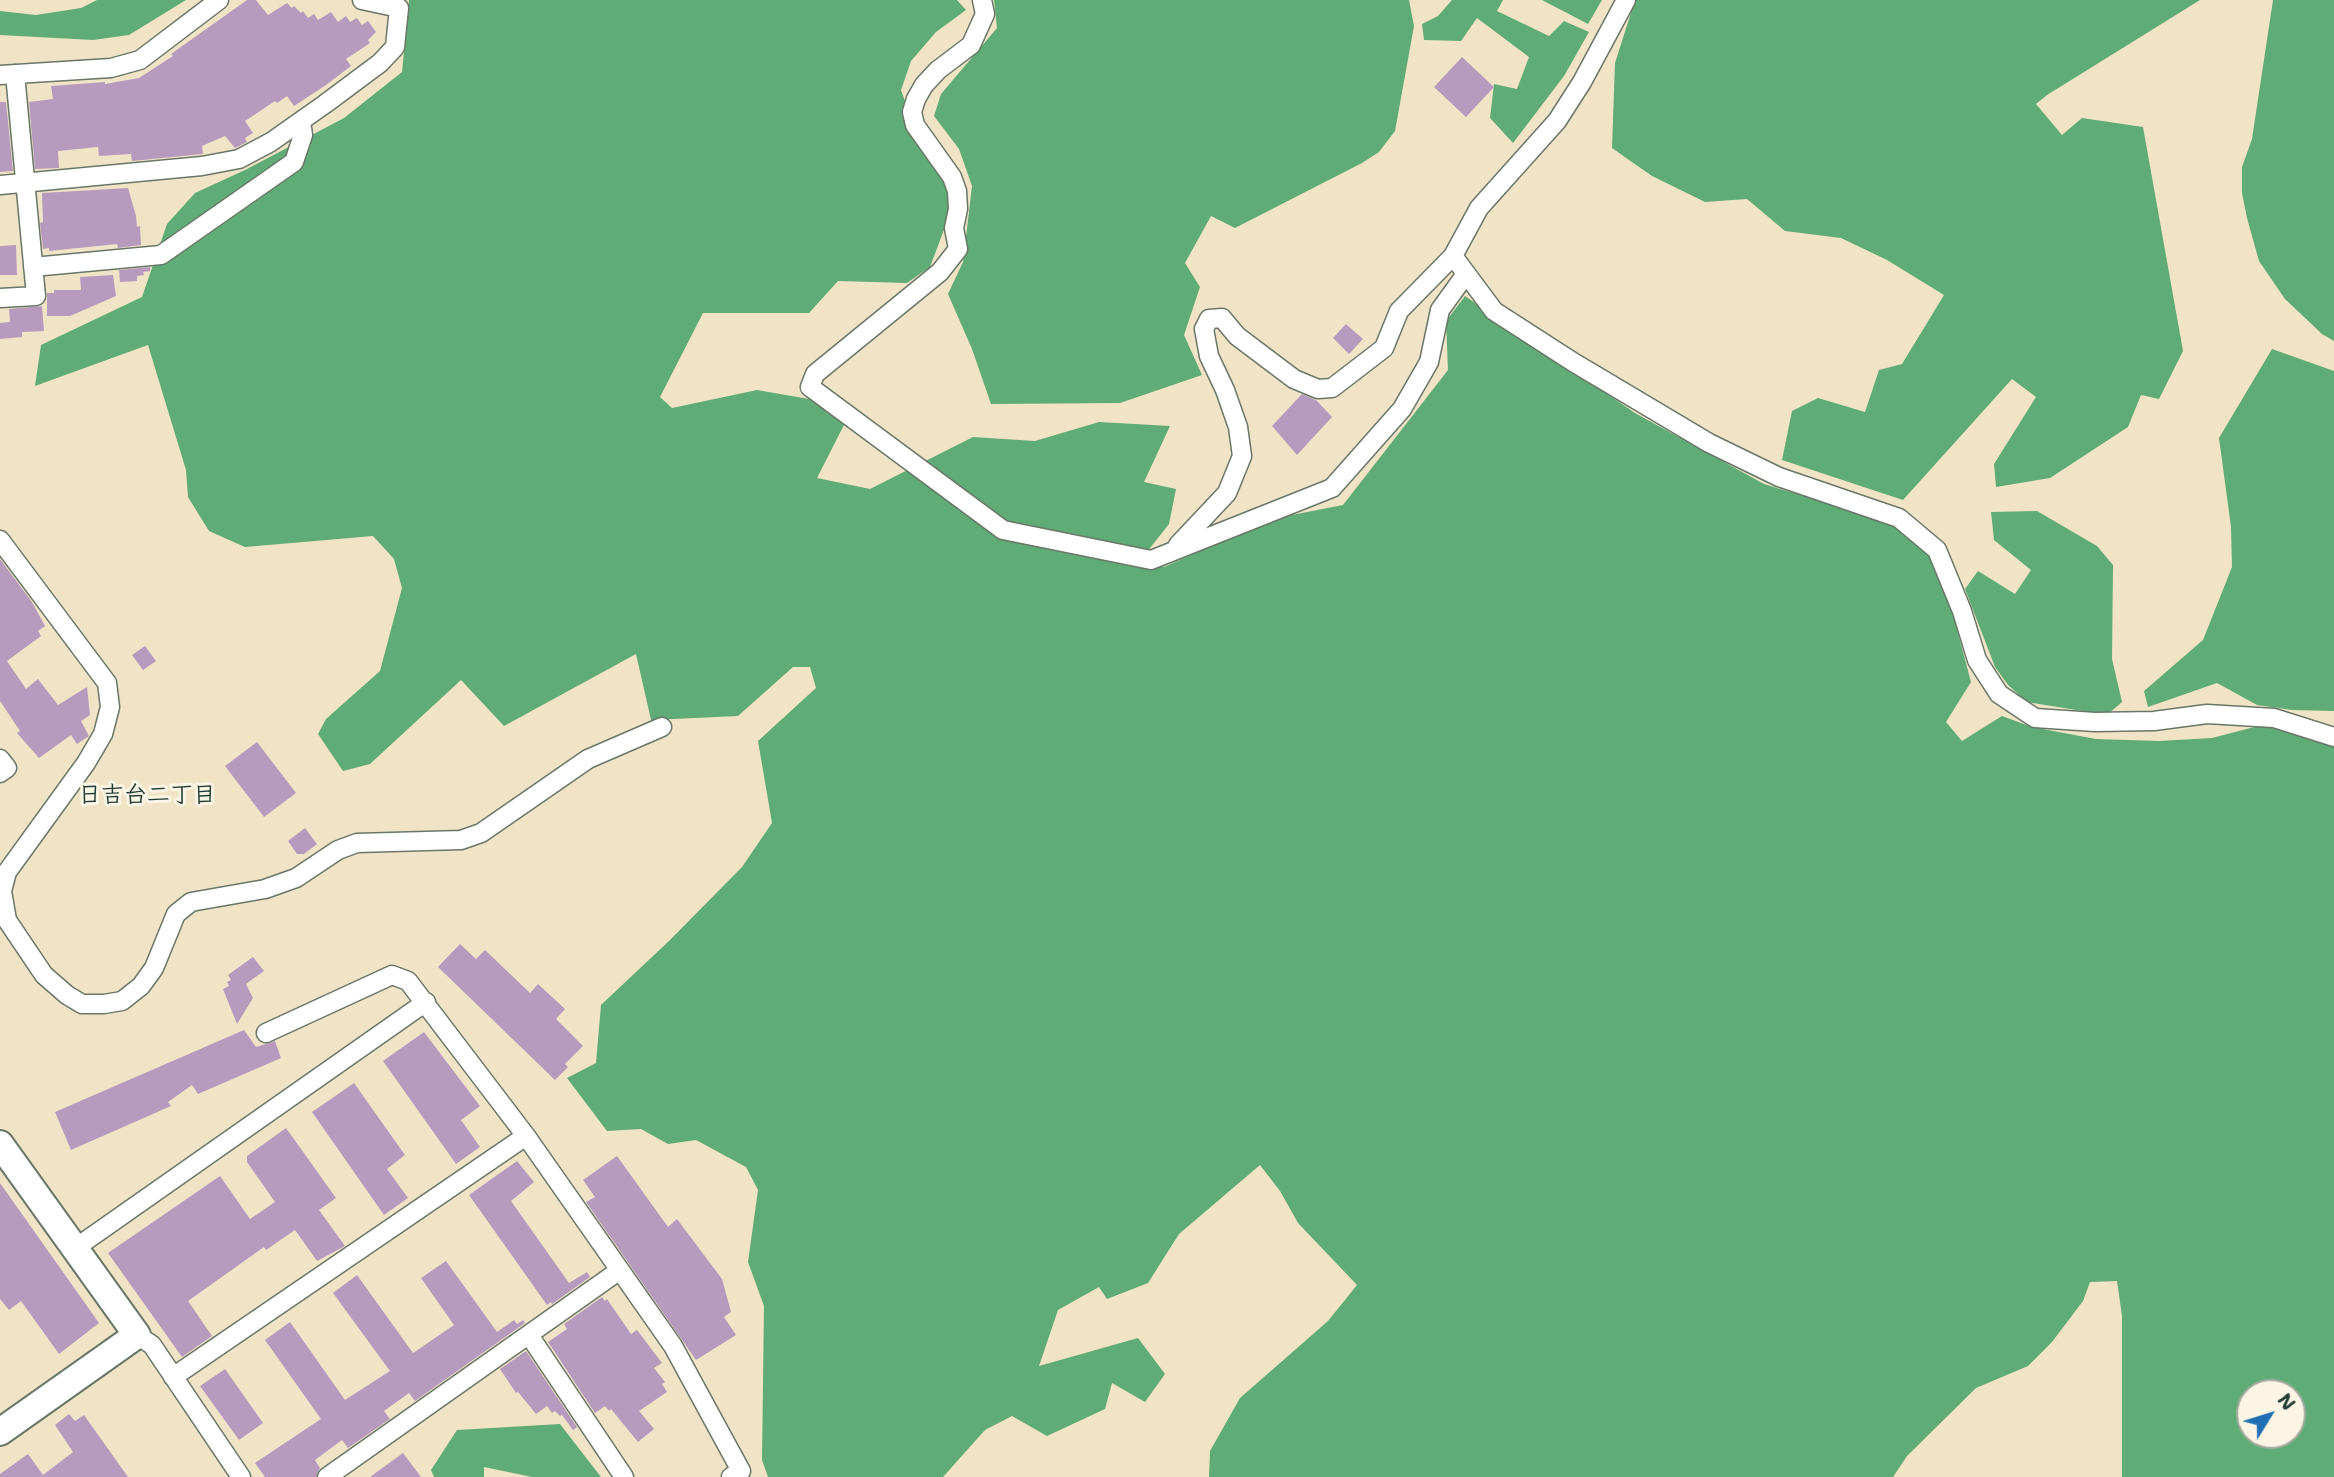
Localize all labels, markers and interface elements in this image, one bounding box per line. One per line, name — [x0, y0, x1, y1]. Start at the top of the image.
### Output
district label: 日吉台二丁目 — [78, 782, 216, 810]
north arrow — [2236, 1379, 2306, 1449]
text: N — [2272, 1388, 2301, 1416]

